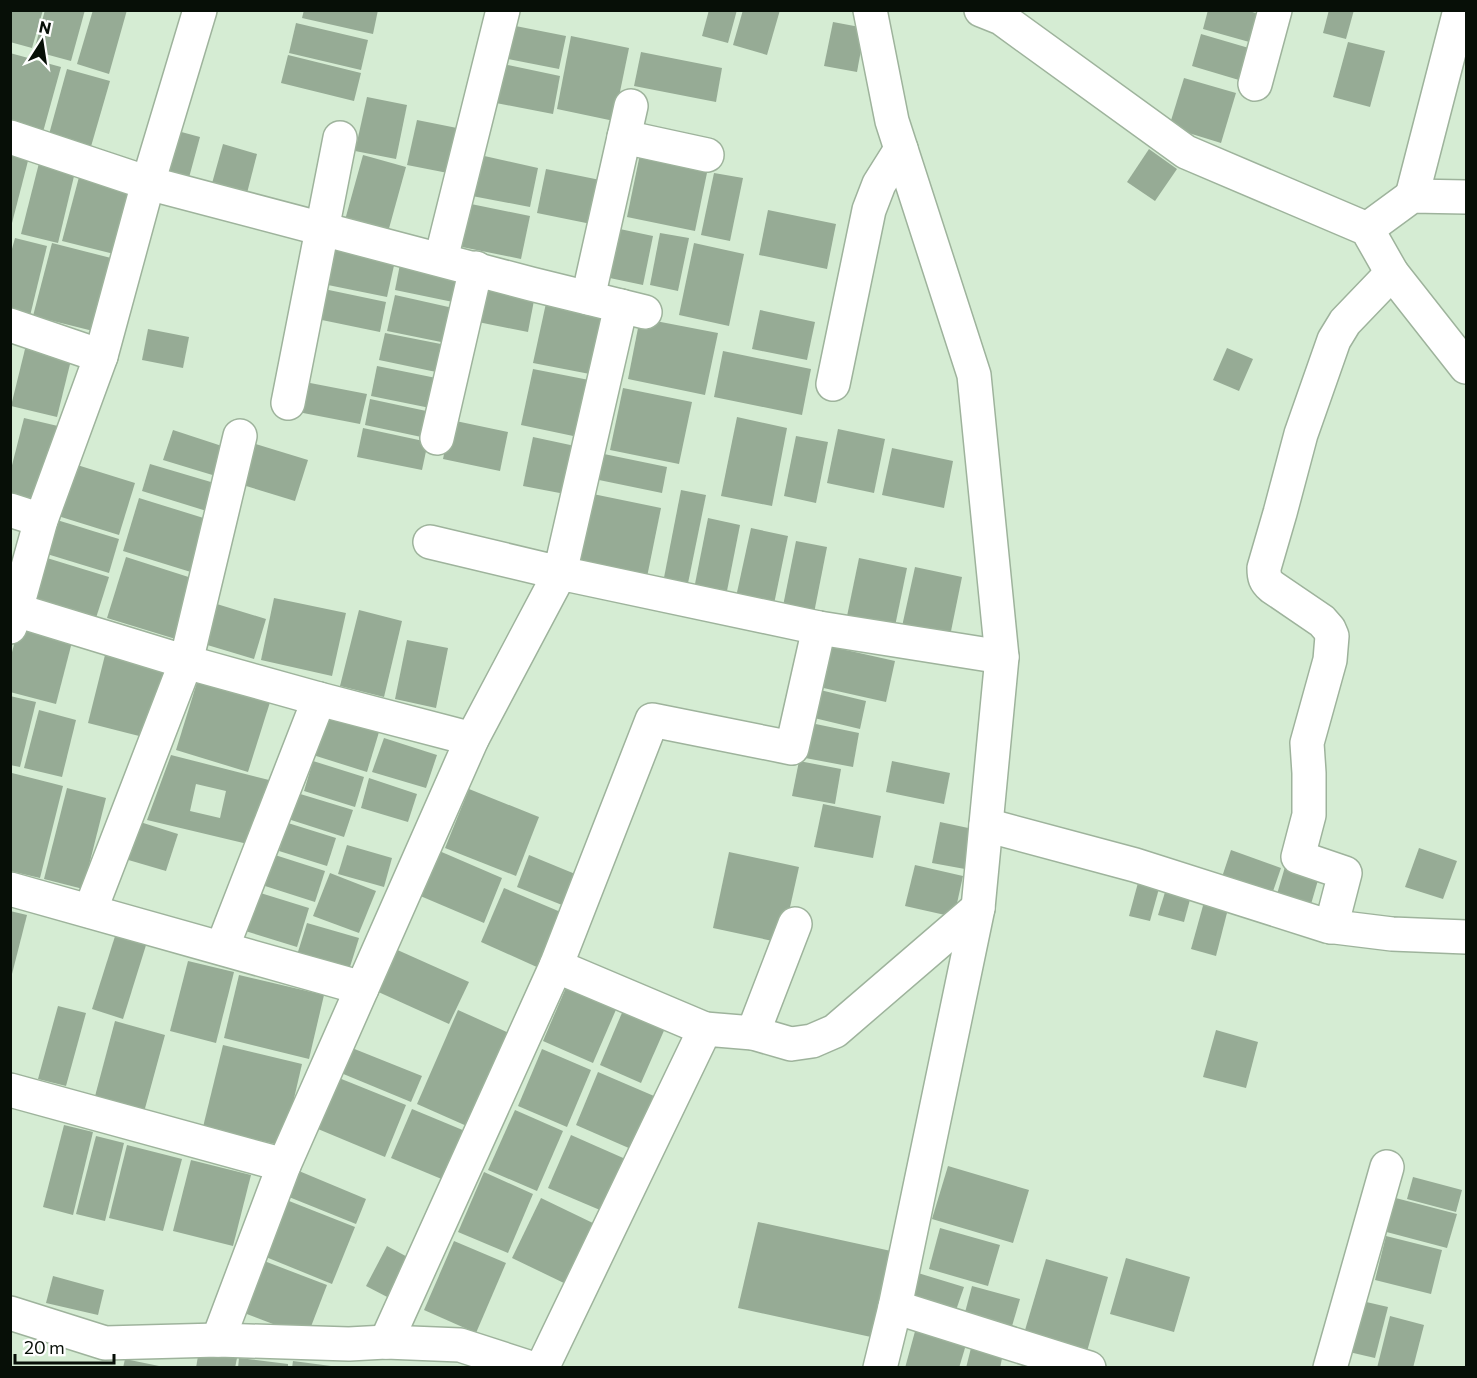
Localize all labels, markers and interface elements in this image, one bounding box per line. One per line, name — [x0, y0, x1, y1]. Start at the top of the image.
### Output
north arrow — [12, 12, 72, 72]
text: N — [37, 16, 53, 37]
scale bar — [15, 1327, 114, 1365]
text: 20 m — [24, 1336, 65, 1358]

